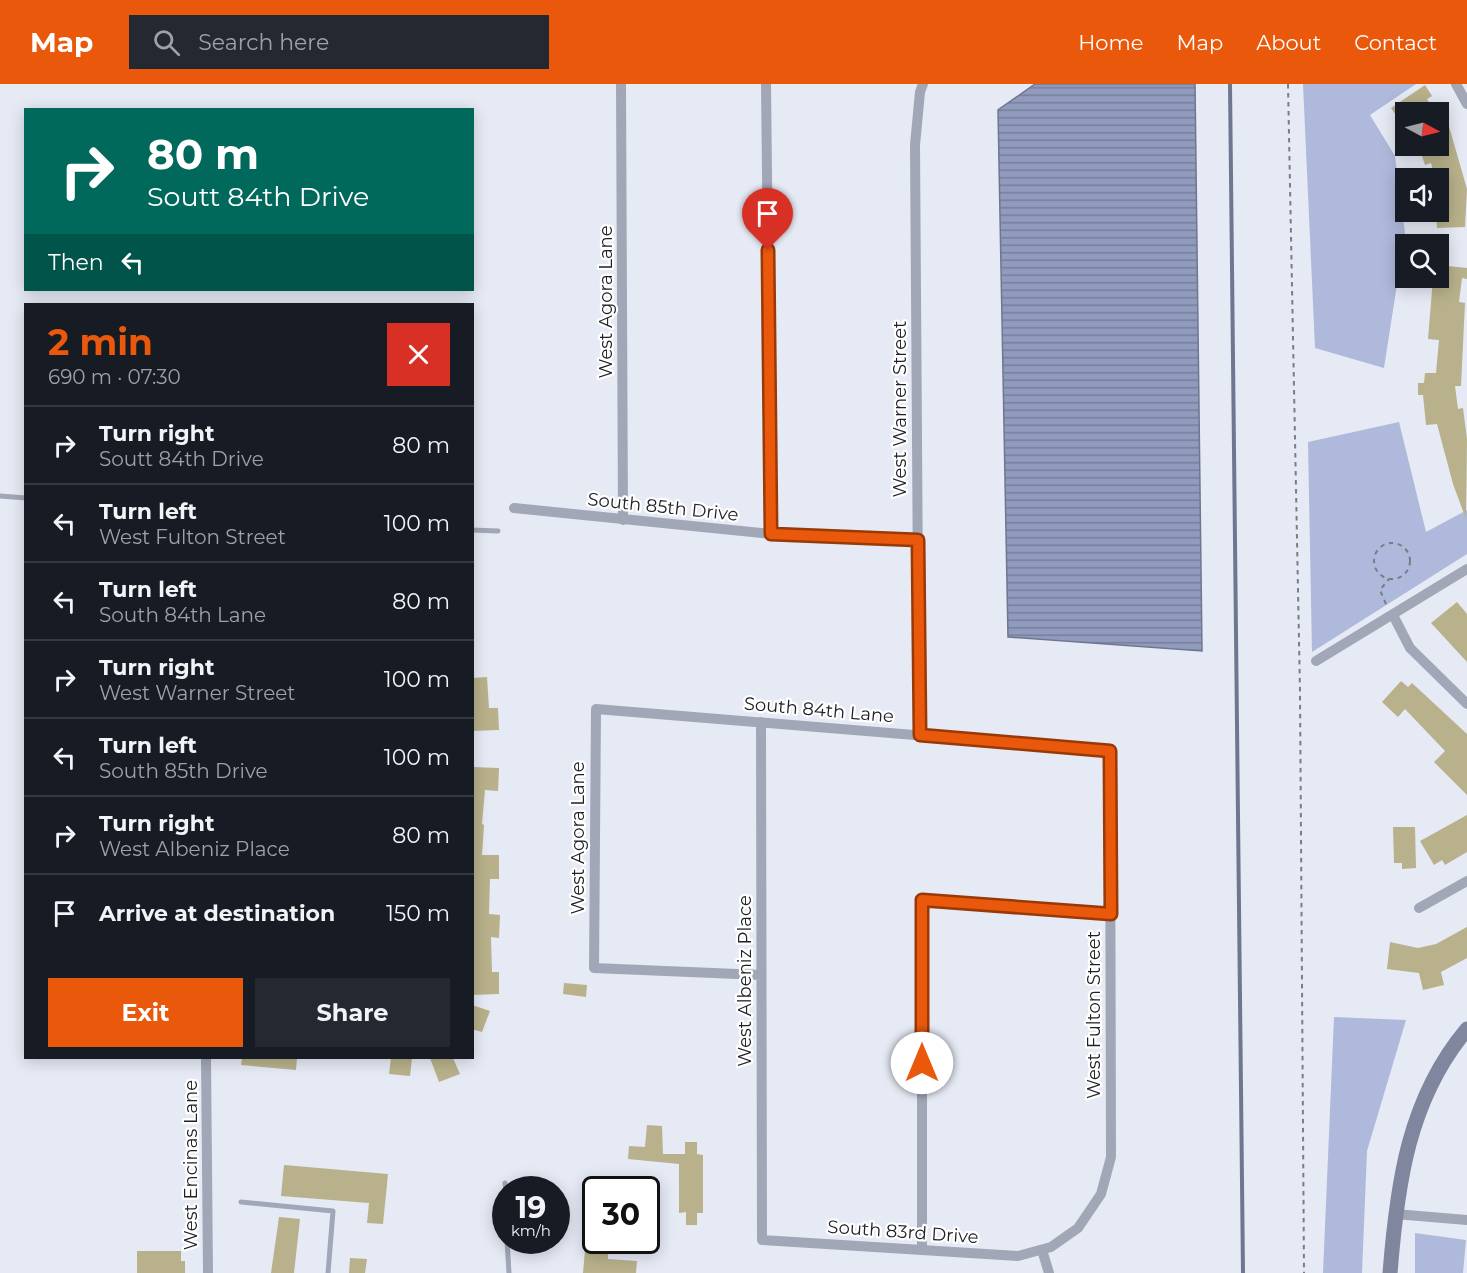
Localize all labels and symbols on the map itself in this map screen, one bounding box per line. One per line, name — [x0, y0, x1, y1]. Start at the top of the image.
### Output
north arrow — [1395, 102, 1449, 156]
pin — [742, 188, 793, 250]
street label: West Agora Lane — [595, 225, 617, 379]
street label: West Warner Street — [889, 321, 911, 497]
street label: South 85th Drive — [586, 488, 740, 526]
street label: South 84th Lane — [743, 692, 895, 728]
street label: West Agora Lane — [567, 761, 589, 915]
street label: West Albeniz Place — [734, 895, 756, 1067]
street label: West Fulton Street — [1083, 931, 1105, 1099]
position arrow — [890, 1031, 954, 1095]
street label: West Encinas Lane — [180, 1080, 202, 1250]
speed limit sign: 30 — [582, 1176, 660, 1254]
street label: South 83rd Drive — [827, 1216, 979, 1248]

